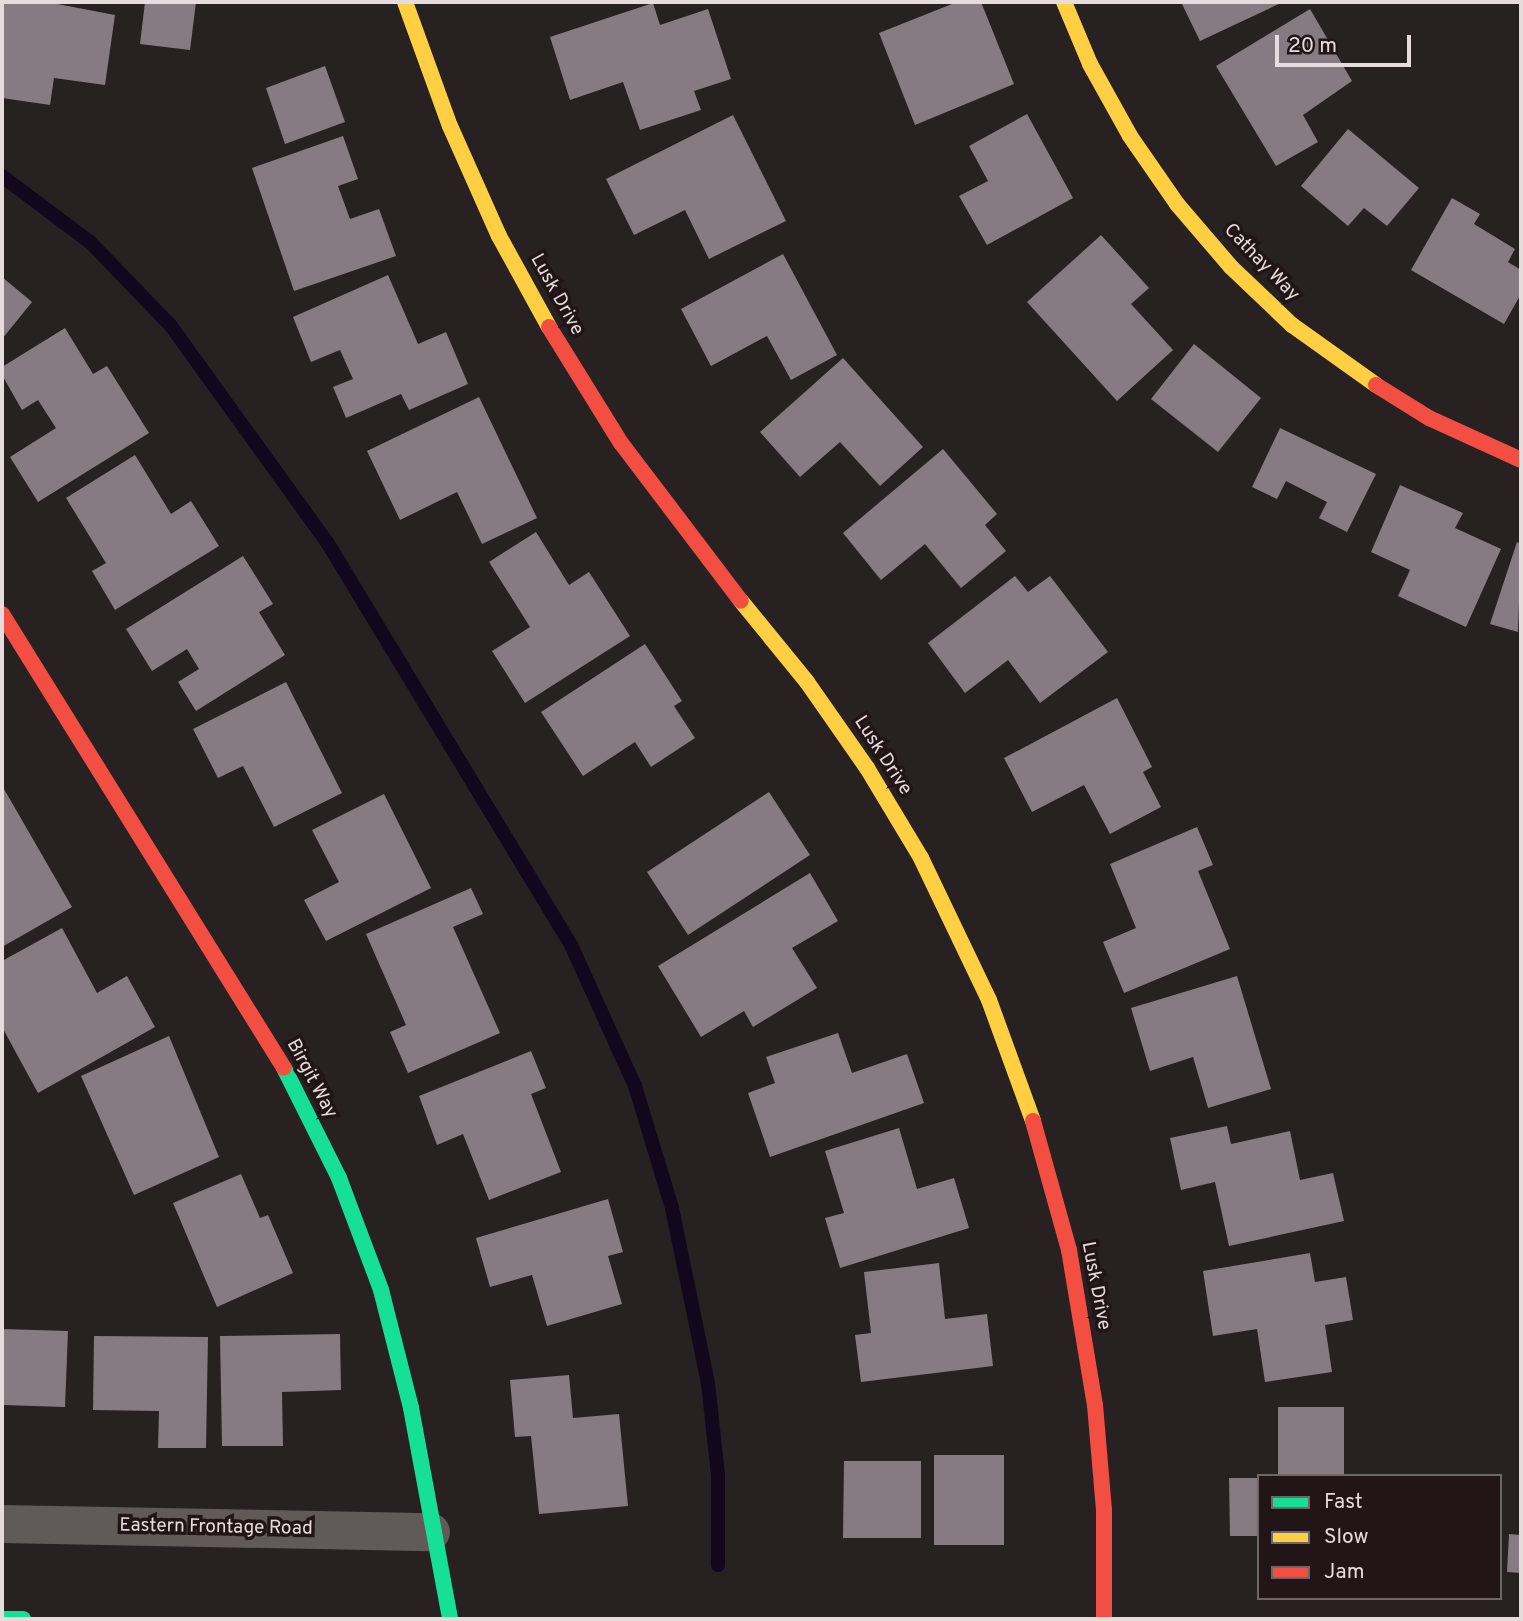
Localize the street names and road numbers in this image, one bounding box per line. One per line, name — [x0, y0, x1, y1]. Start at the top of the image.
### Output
street label: Cathay Way — [1218, 219, 1304, 307]
street label: Lusk Drive — [524, 250, 588, 340]
street label: Lusk Drive — [848, 712, 916, 800]
street label: Birgit Way — [281, 1035, 341, 1123]
street label: Lusk Drive — [1075, 1240, 1115, 1332]
street label: Eastern Frontage Road — [119, 1515, 313, 1541]

